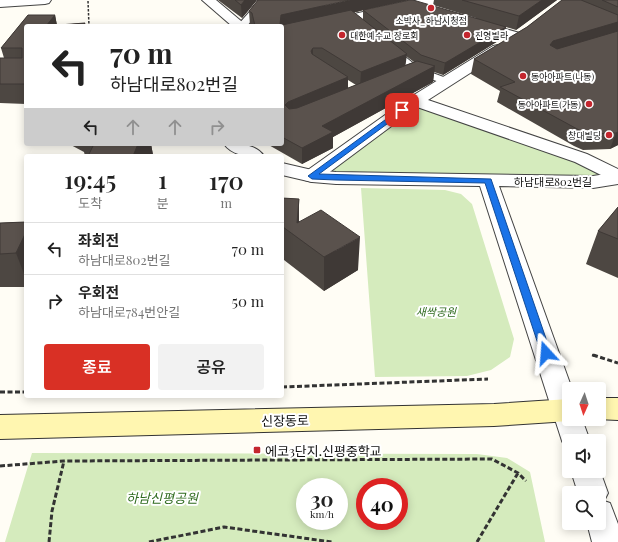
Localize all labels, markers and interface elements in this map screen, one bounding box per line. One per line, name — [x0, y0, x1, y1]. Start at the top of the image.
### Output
marker: 소박사_하남시청점 — [426, 3, 436, 13]
place label: 소박사_하남시청점 — [395, 14, 467, 26]
place label: 대한예수교 장로회 — [350, 29, 418, 41]
place label: 진영빌라 — [475, 29, 509, 41]
marker: 대한예수교 장로회 — [337, 30, 347, 40]
marker: 진영빌라 — [462, 30, 472, 40]
text: 70 m — [110, 34, 173, 71]
icon: left — [44, 40, 96, 92]
place label: 동아아파트(나동) — [531, 70, 595, 82]
marker: 동아아파트(나동) — [518, 71, 528, 81]
text: 하남대로802번길 — [110, 72, 238, 96]
pin — [385, 93, 419, 127]
place label: 동아아파트(가동) — [518, 98, 581, 110]
icon: arrive — [391, 99, 413, 121]
marker: 동아아파트(가동) — [584, 99, 594, 109]
icon: left — [80, 116, 102, 138]
icon: ahead — [122, 116, 144, 138]
icon: ahead — [164, 116, 186, 138]
icon: right — [206, 116, 228, 138]
place label: 창대빌딩 — [568, 129, 601, 141]
marker: 창대빌딩 — [604, 130, 614, 140]
text: 19:45 — [64, 163, 116, 195]
text: 1 — [158, 163, 167, 195]
text: 170 — [209, 164, 244, 196]
street label: 하남대로802번길 — [514, 174, 592, 189]
text: 도착 — [78, 194, 102, 211]
text: 분 — [157, 194, 169, 211]
text: m — [220, 194, 232, 211]
text: 좌회전 — [78, 230, 119, 250]
icon: left — [44, 238, 66, 260]
text: 70 m — [232, 239, 264, 259]
text: 하남대로802번길 — [78, 251, 171, 268]
text: 우회전 — [78, 282, 119, 302]
icon: right — [44, 290, 66, 312]
text: 50 m — [232, 291, 264, 311]
text: 하남대로784번안길 — [78, 303, 180, 320]
park label: 새싹공원 — [416, 304, 457, 319]
position arrow — [525, 332, 567, 374]
button: 종료 — [44, 344, 150, 390]
button: 공유 — [158, 344, 264, 390]
north arrow — [562, 382, 606, 426]
map controls — [562, 382, 606, 530]
street label: 신장동로 — [261, 411, 309, 429]
button: sound — [562, 434, 606, 478]
place label: 에코3단지.신평중학교 — [265, 442, 382, 459]
marker: 에코3단지.신평중학교 — [252, 445, 262, 455]
speed limit sign: 40 — [356, 478, 408, 530]
text: 30 — [311, 485, 333, 512]
button: search — [562, 486, 606, 530]
park label: 하남신평공원 — [126, 489, 199, 506]
text: km/h — [310, 507, 334, 521]

